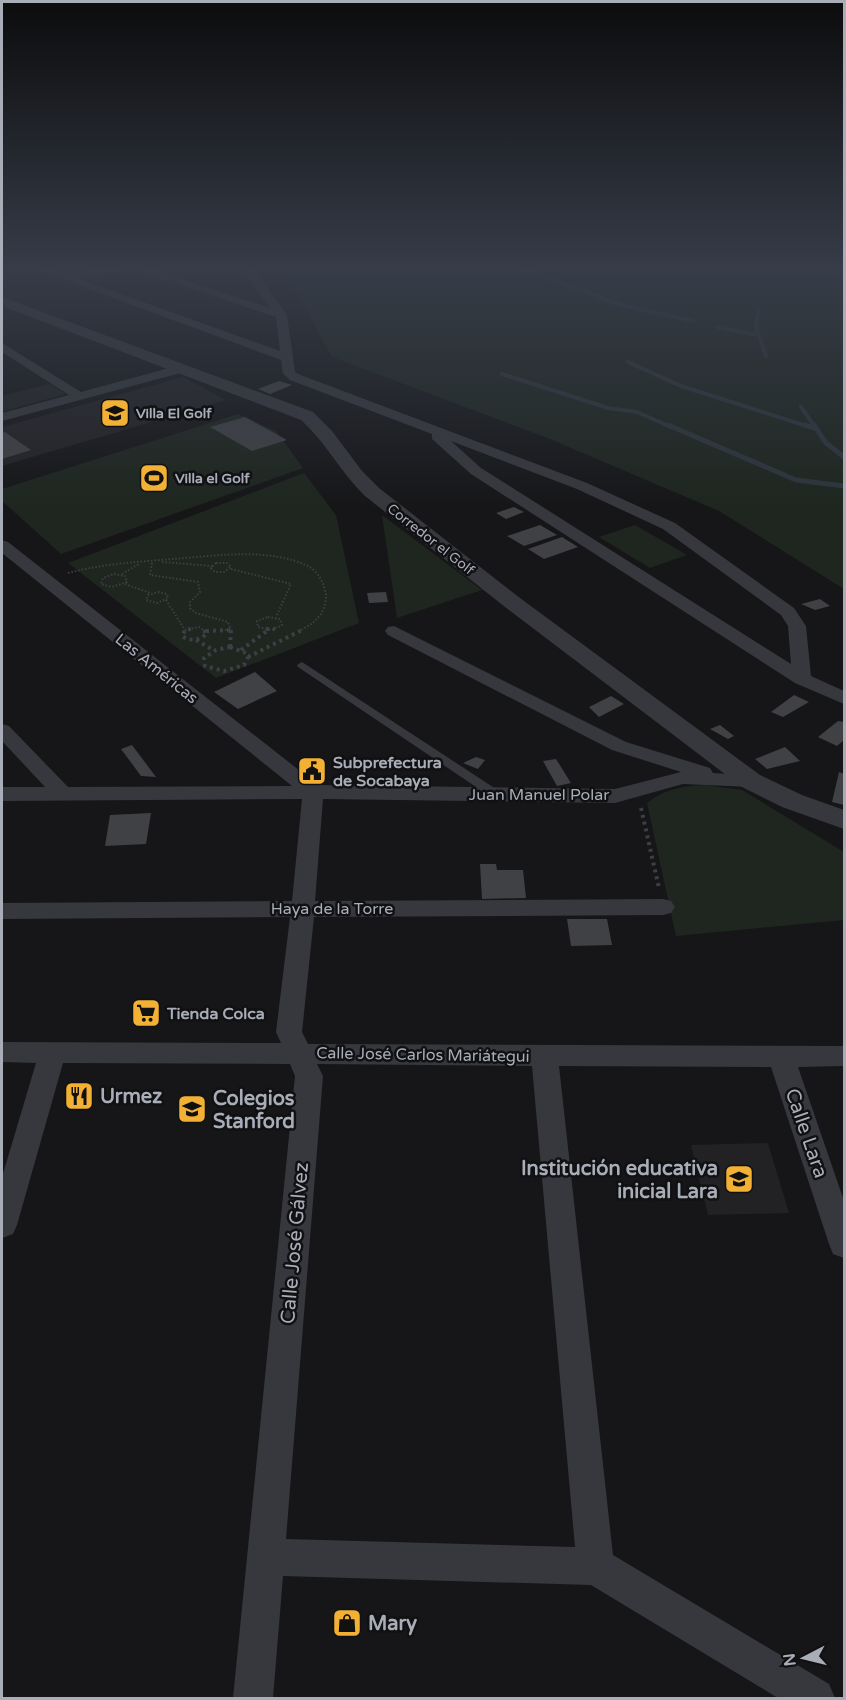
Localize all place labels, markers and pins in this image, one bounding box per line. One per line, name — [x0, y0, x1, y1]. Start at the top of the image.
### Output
school or university icon: Villa El Golf — [99, 397, 131, 429]
place label: Villa El Golf — [136, 405, 212, 422]
sports icon: Villa el Golf — [138, 462, 170, 494]
place label: Villa el Golf — [175, 470, 250, 487]
place label: Subprefectura de Socabaya — [333, 753, 442, 791]
public building icon: Subprefectura de Socabaya — [296, 755, 328, 787]
supermarket icon: Tienda Colca — [130, 997, 162, 1029]
place label: Tienda Colca — [166, 1004, 265, 1024]
restaurant icon: Urmez — [63, 1080, 95, 1112]
place label: Urmez — [100, 1085, 162, 1109]
place label: Colegios Stanford — [213, 1087, 295, 1134]
school or university icon: Colegios Stanford — [176, 1093, 208, 1125]
place label: Institución educativa inicial Lara — [521, 1157, 718, 1204]
school or university icon: Institución educativa inicial Lara — [723, 1163, 755, 1195]
shop icon: Mary — [331, 1607, 363, 1639]
place label: Mary — [368, 1612, 417, 1636]

